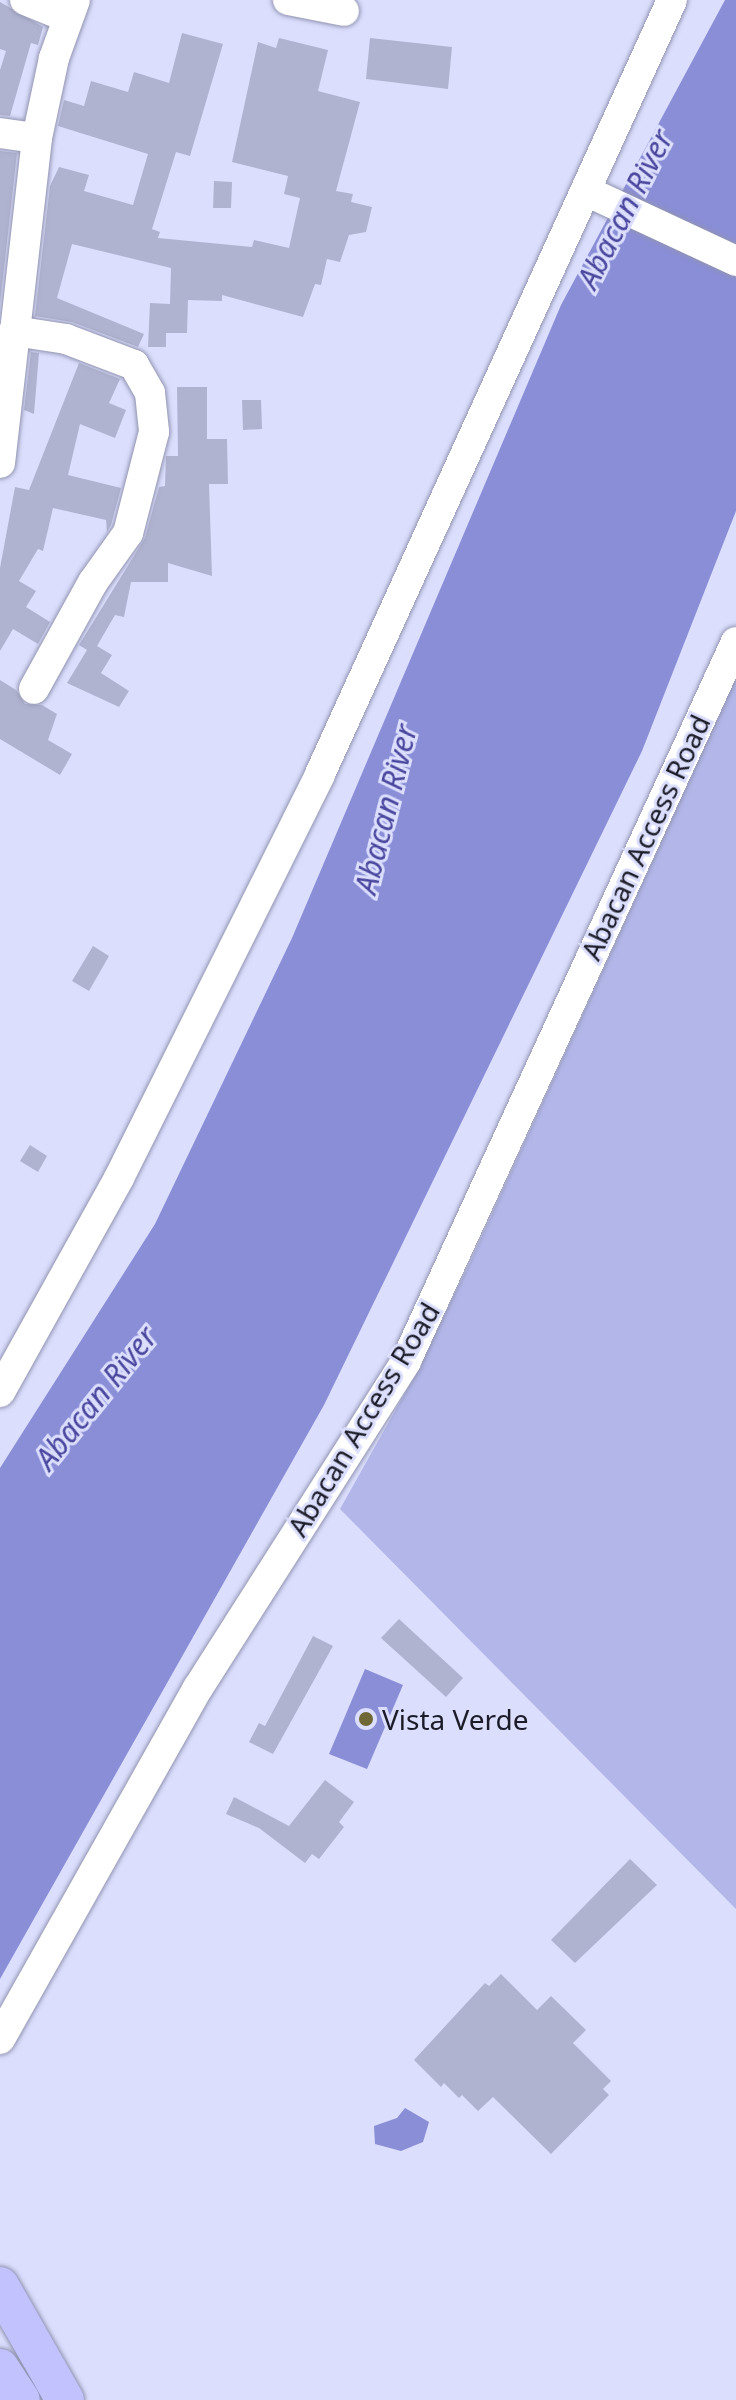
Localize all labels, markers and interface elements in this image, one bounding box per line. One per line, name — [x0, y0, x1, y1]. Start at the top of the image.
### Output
water label: Abacan River — [570, 124, 680, 294]
street label: Abacan Access Road — [573, 709, 717, 965]
water label: Abacan River — [348, 721, 424, 897]
street label: Abacan Access Road — [280, 1296, 446, 1542]
water label: Abacan River — [28, 1319, 164, 1477]
place label: Vista Verde — [382, 1702, 529, 1736]
marker: Vista Verde — [357, 1710, 375, 1728]

